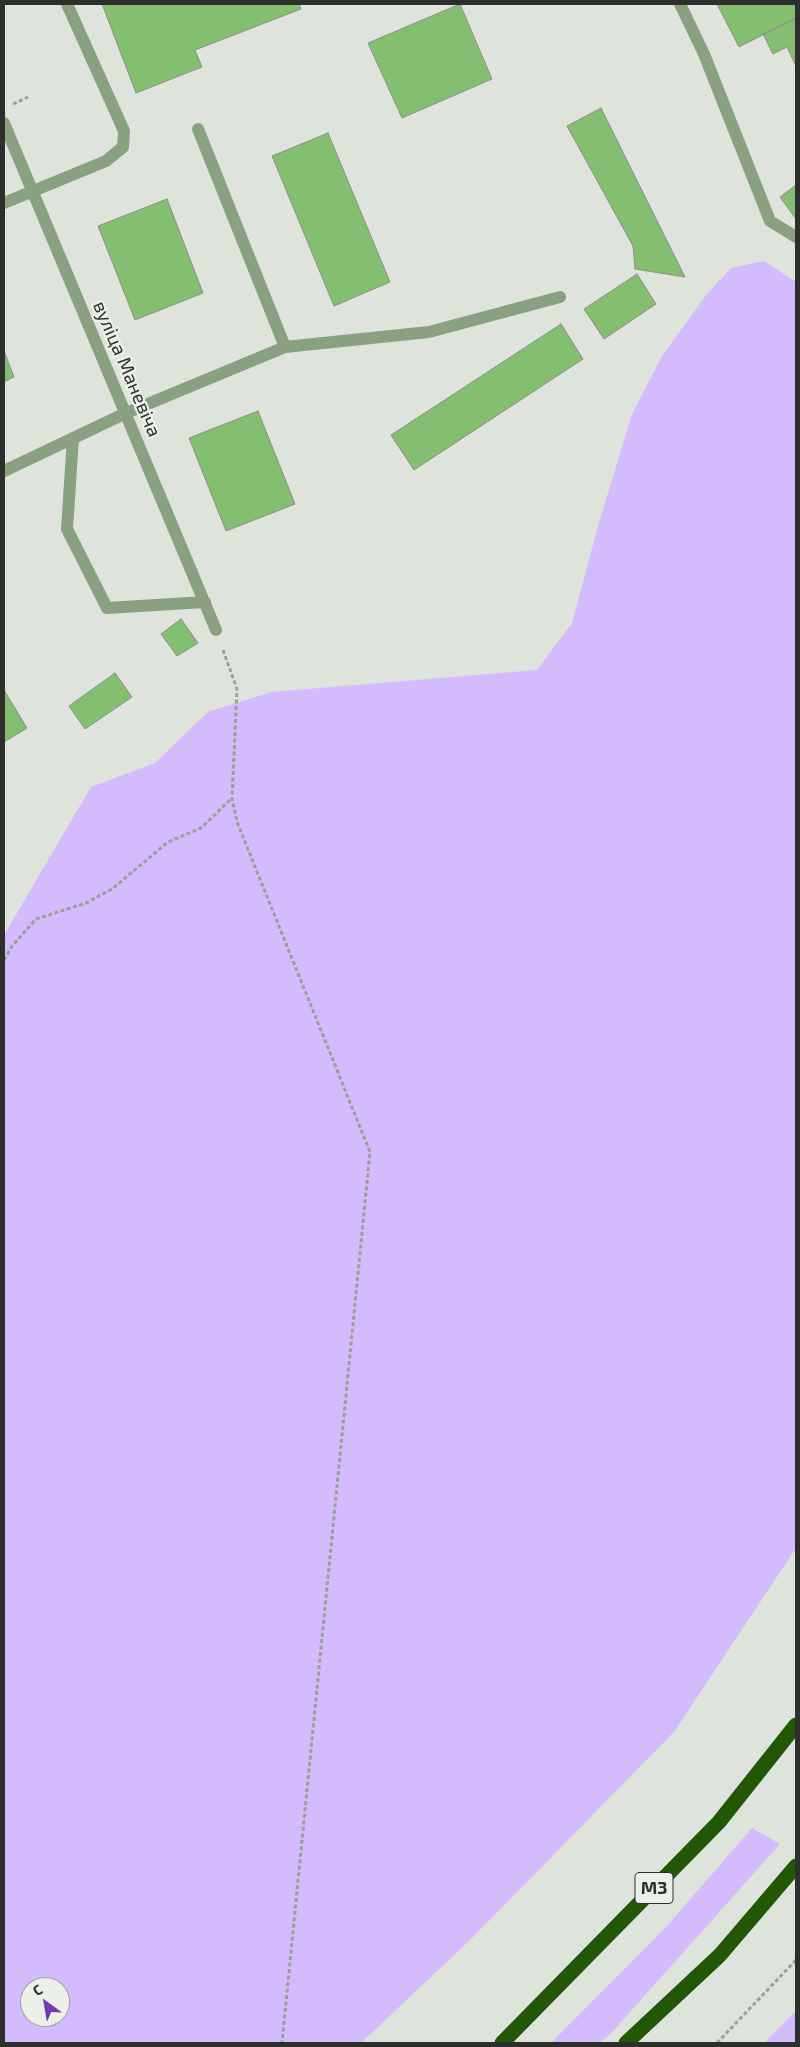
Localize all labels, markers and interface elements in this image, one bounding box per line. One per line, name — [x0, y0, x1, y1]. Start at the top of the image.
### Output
street label: вуліца Маневіча — [88, 297, 166, 441]
road number: М3 — [635, 1872, 673, 1904]
north arrow — [20, 1977, 70, 2027]
text: С — [29, 1980, 45, 1999]

